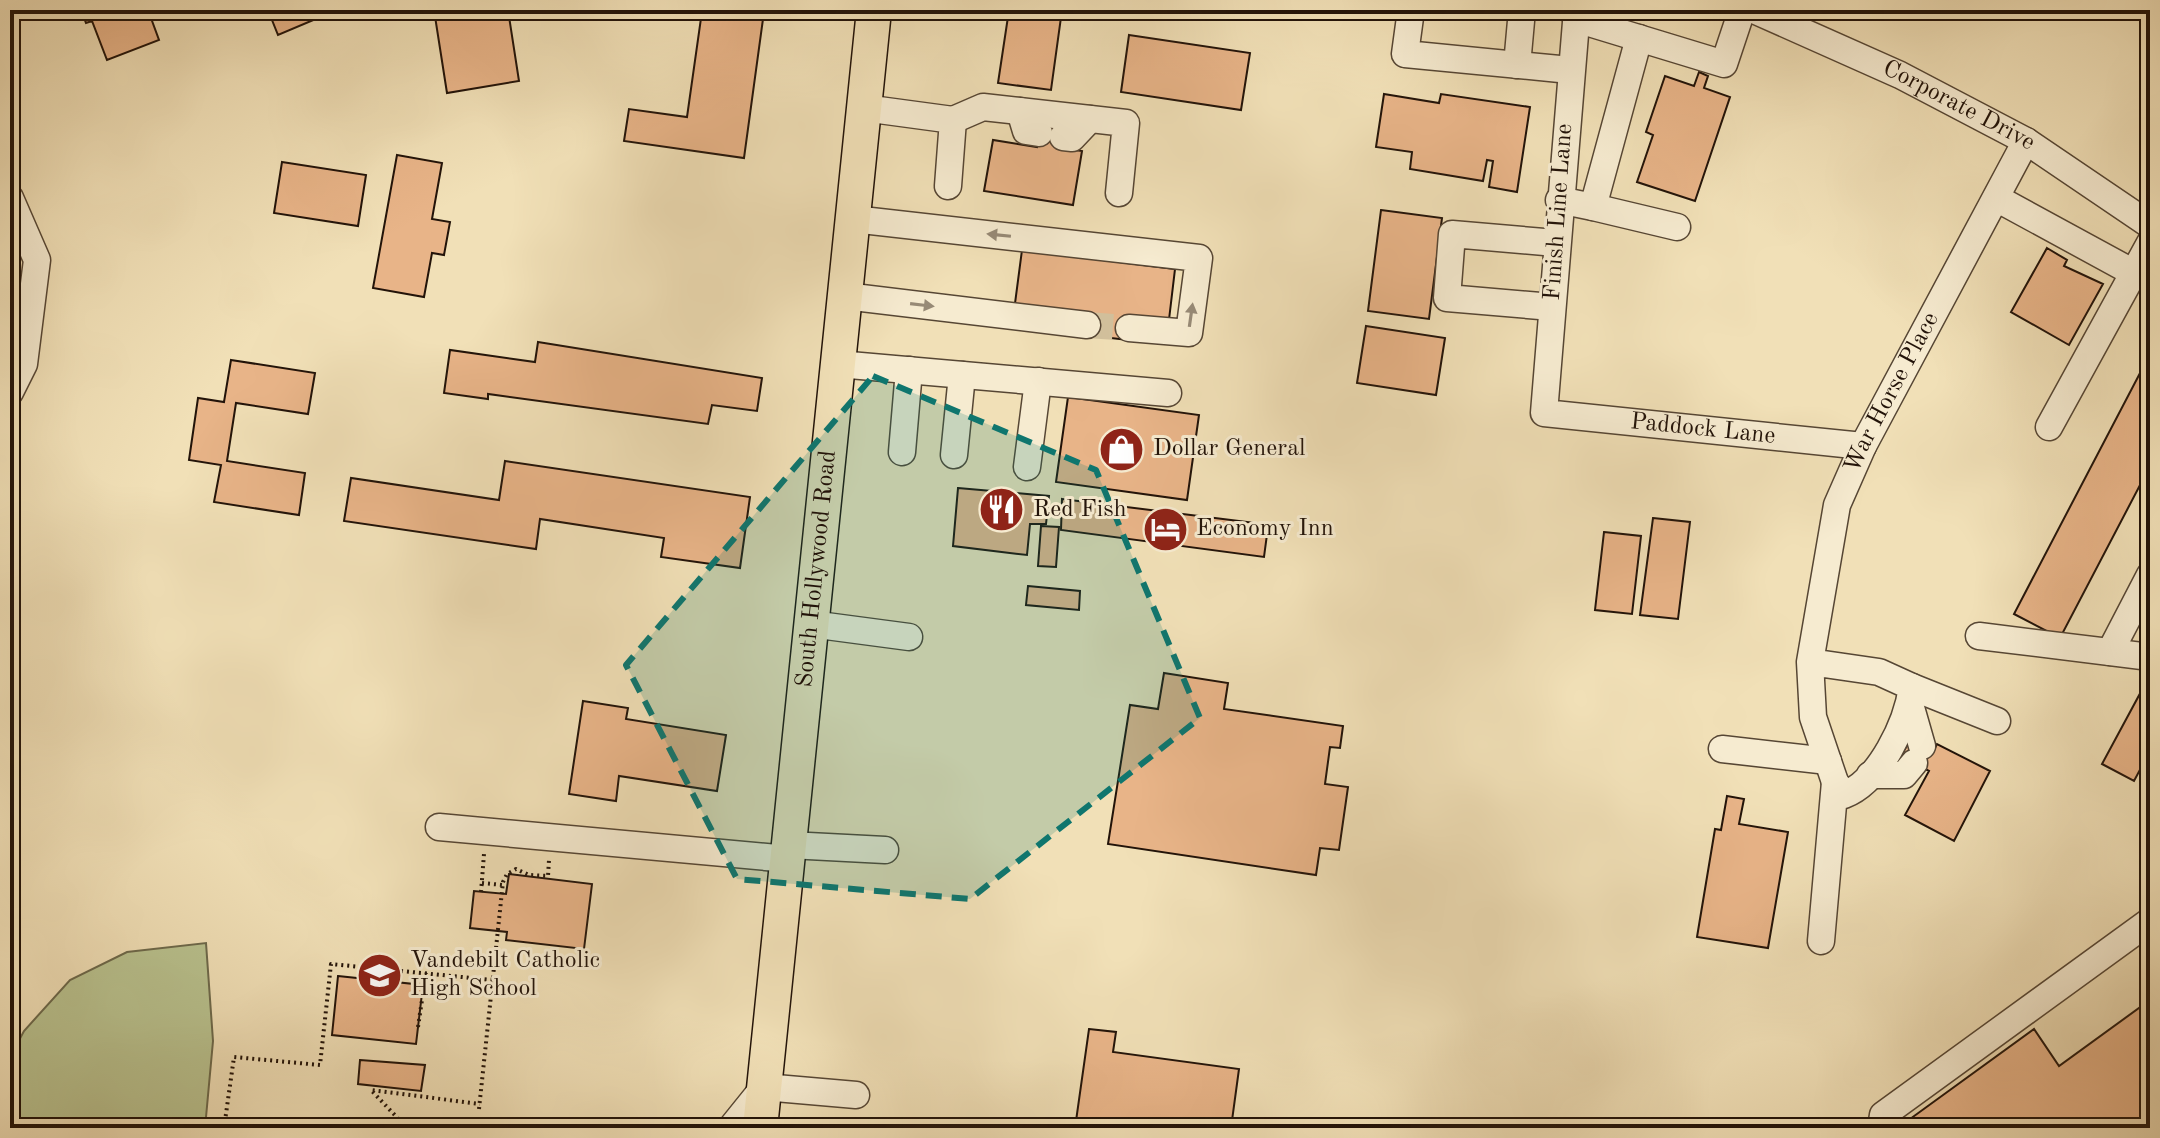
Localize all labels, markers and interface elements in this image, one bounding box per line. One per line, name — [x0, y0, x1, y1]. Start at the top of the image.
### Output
street label: Corporate Drive — [1879, 57, 2039, 155]
street label: Finish Line Lane — [1541, 123, 1577, 301]
one-way arrow — [986, 229, 1011, 242]
one-way arrow — [910, 299, 935, 312]
one-way arrow — [1185, 302, 1198, 327]
street label: War Horse Place — [1841, 309, 1944, 477]
street label: Paddock Lane — [1629, 410, 1777, 449]
shop icon: Dollar General — [1098, 425, 1146, 473]
place label: Dollar General — [1153, 437, 1306, 461]
street label: South Hollywood Road — [793, 449, 841, 689]
restaurant icon: Red Fish — [978, 486, 1026, 534]
place label: Red Fish — [1033, 498, 1127, 522]
hotel icon: Economy Inn — [1141, 505, 1189, 553]
place label: Economy Inn — [1196, 517, 1334, 541]
place label: Vandebilt Catholic High School — [410, 949, 600, 1001]
school or university icon: Vandebilt Catholic High School — [355, 951, 403, 999]

